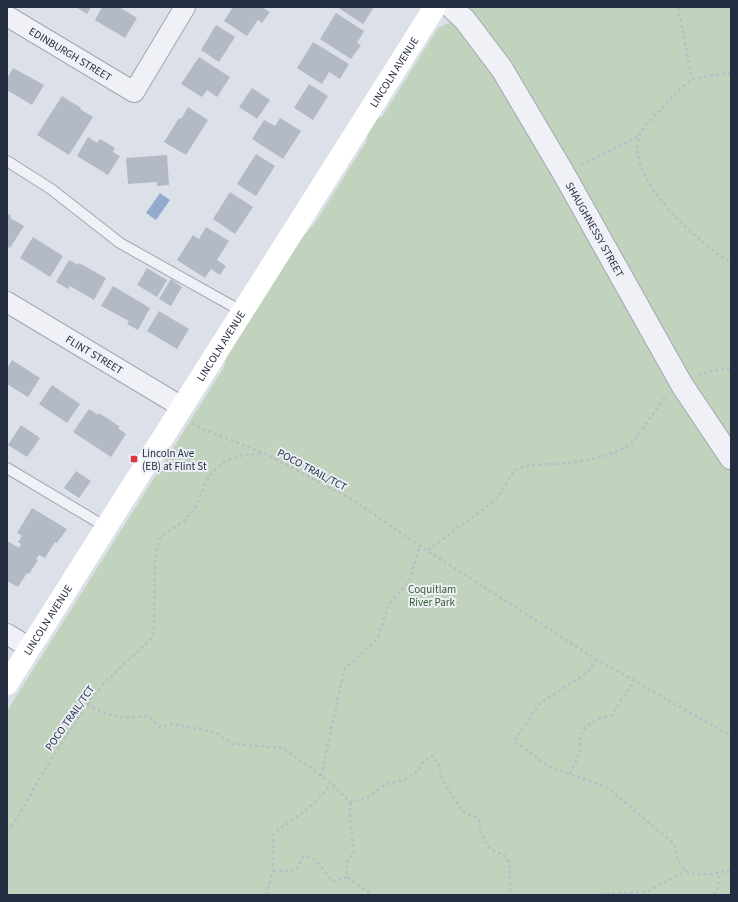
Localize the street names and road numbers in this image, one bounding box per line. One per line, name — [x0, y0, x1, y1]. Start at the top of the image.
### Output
street label: EDINBURGH STREET — [26, 23, 115, 85]
street label: LINCOLN AVENUE — [366, 34, 422, 110]
street label: SHAUGHNESSY STREET — [562, 179, 628, 280]
street label: LINCOLN AVENUE — [193, 308, 249, 384]
street label: FLINT STREET — [63, 332, 126, 377]
street label: POCO TRAIL/TCT — [275, 445, 350, 495]
street label: LINCOLN AVENUE — [20, 581, 76, 658]
street label: POCO TRAIL/TCT — [42, 682, 98, 754]

